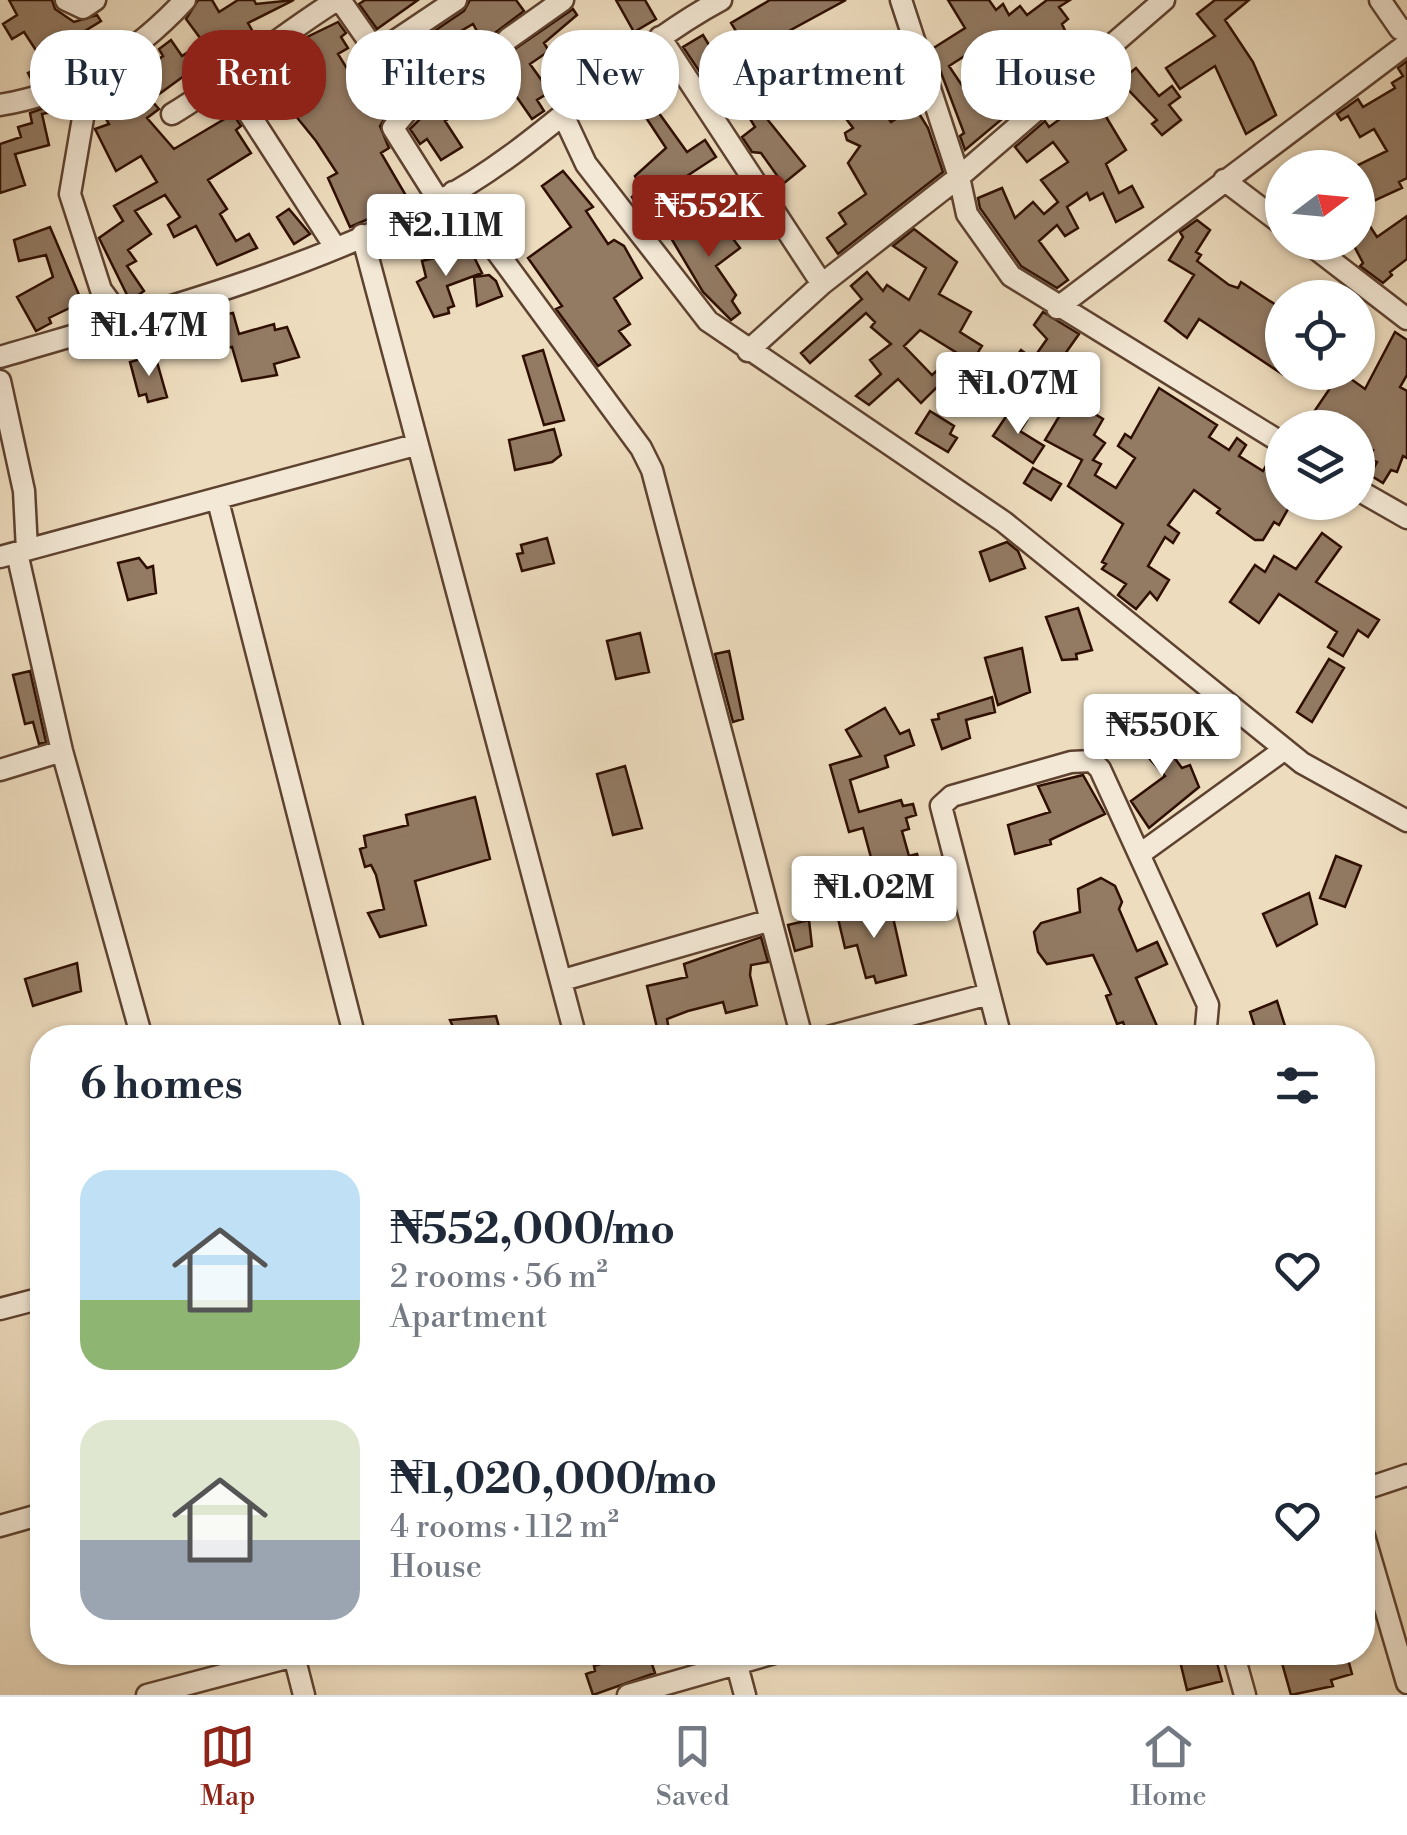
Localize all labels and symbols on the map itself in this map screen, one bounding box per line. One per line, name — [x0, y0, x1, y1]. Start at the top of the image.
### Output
north arrow — [1265, 150, 1375, 260]
pin: ₦552K — [639, 175, 779, 260]
pin: ₦2.11M — [365, 194, 527, 279]
pin: ₦1.47M — [68, 294, 230, 379]
pin: ₦1.07M — [937, 352, 1099, 437]
pin: ₦550K — [1092, 694, 1232, 779]
pin: ₦1.02M — [793, 856, 955, 941]

